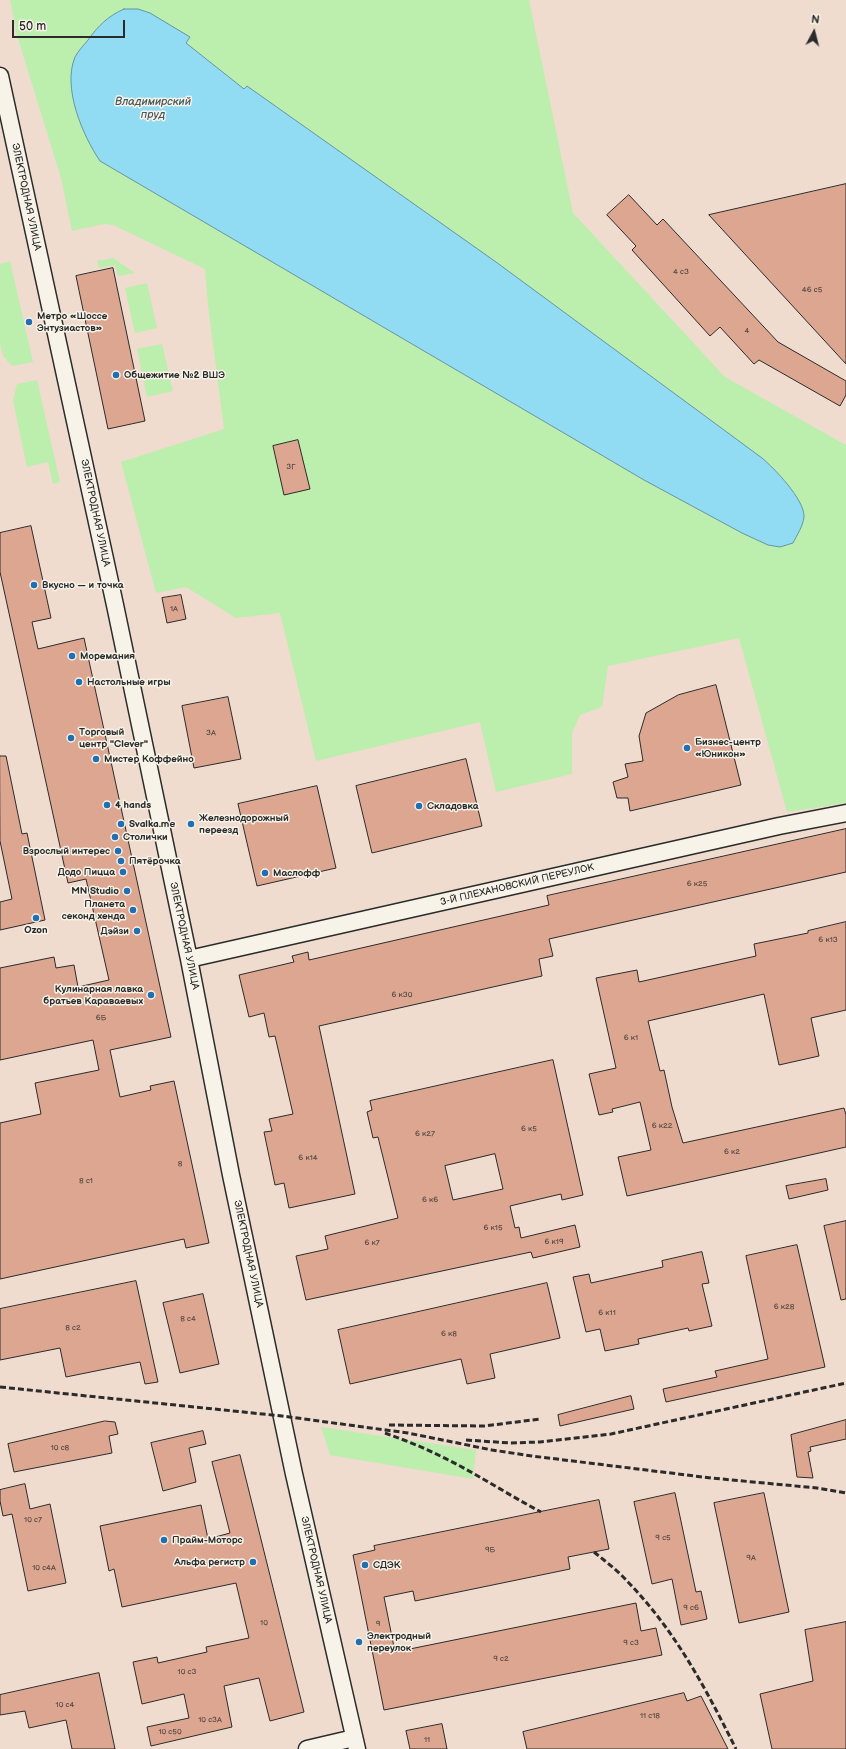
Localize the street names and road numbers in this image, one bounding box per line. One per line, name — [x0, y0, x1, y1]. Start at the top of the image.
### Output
street label: ЭЛЕКТРОДНАЯ УЛИЦА — [9, 142, 43, 252]
street label: ЭЛЕКТРОДНАЯ УЛИЦА — [78, 458, 112, 568]
street label: 3-Й ПЛЕХАНОВСКИЙ ПЕРЕУЛОК — [439, 861, 595, 909]
street label: ЭЛЕКТРОДНАЯ УЛИЦА — [167, 881, 201, 991]
street label: ЭЛЕКТРОДНАЯ УЛИЦА — [231, 1199, 265, 1309]
street label: ЭЛЕКТРОДНАЯ УЛИЦА — [298, 1515, 334, 1625]

